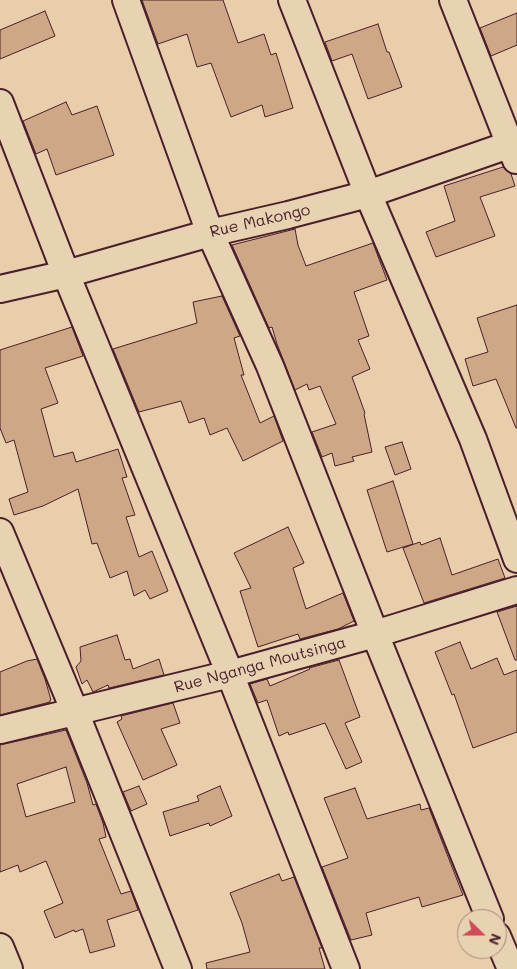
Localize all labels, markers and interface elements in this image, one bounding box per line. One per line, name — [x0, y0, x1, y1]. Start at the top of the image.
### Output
street label: Rue Makongo — [208, 200, 312, 242]
street label: Rue Nganga Moutsinga — [172, 633, 348, 697]
north arrow — [457, 909, 507, 959]
text: N — [485, 931, 506, 948]

